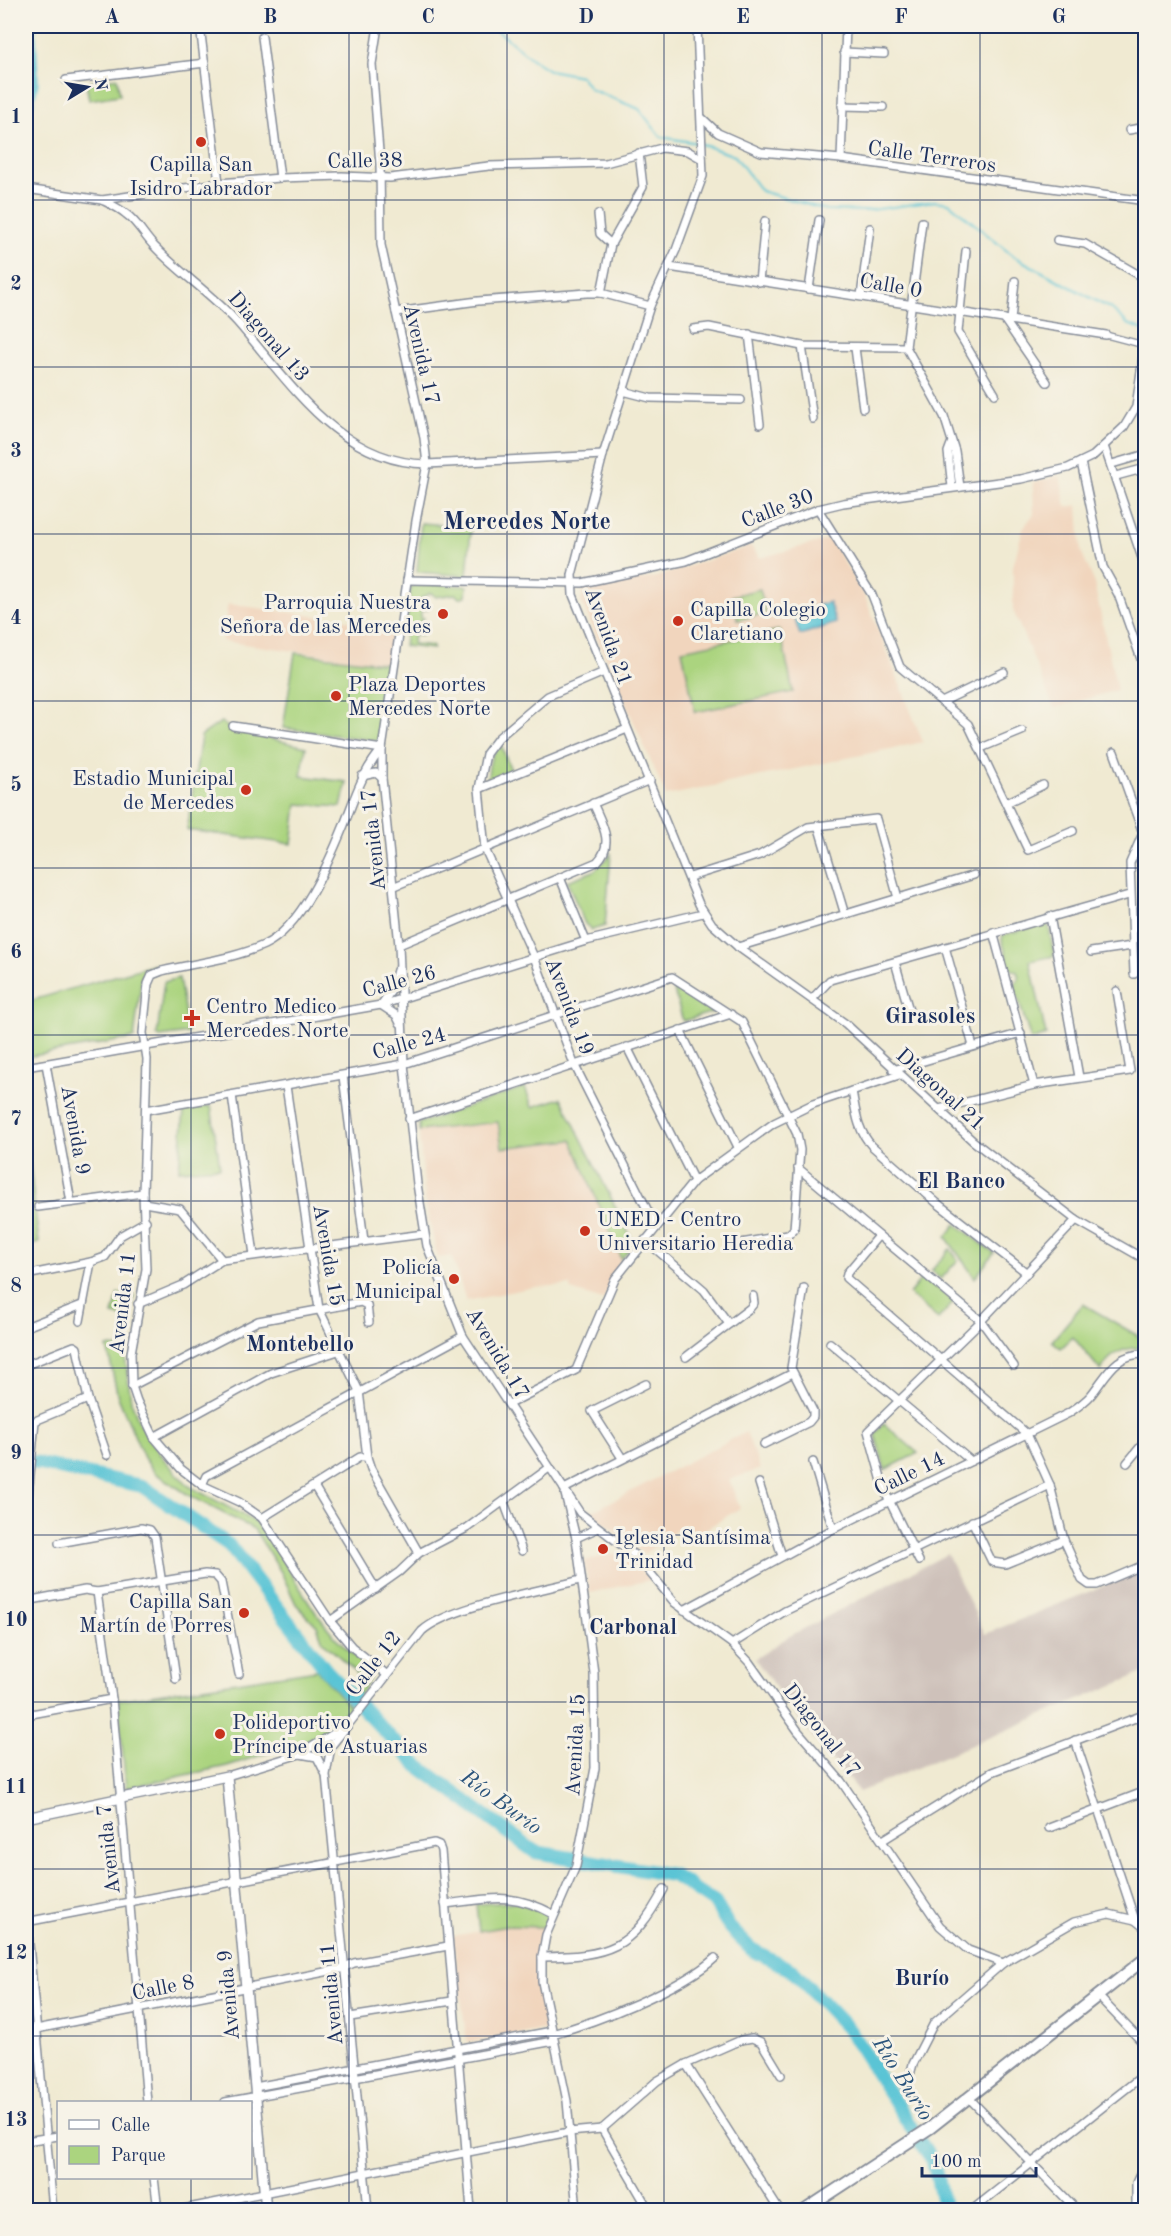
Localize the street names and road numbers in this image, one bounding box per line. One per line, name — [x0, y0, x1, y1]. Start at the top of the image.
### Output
street label: Calle Terreros — [866, 138, 997, 177]
street label: Calle 38 — [327, 150, 403, 173]
street label: Calle 0 — [858, 271, 924, 302]
street label: Diagonal 13 — [223, 288, 312, 386]
street label: Avenida 17 — [399, 302, 442, 407]
street label: Calle 30 — [738, 486, 817, 533]
street label: Avenida 21 — [580, 584, 635, 689]
street label: Avenida 17 — [359, 787, 390, 892]
street label: Avenida 19 — [540, 955, 597, 1058]
street label: Calle 26 — [360, 963, 439, 1002]
street label: Calle 24 — [370, 1025, 449, 1064]
street label: Diagonal 21 — [891, 1045, 989, 1135]
street label: Avenida 9 — [56, 1084, 93, 1177]
street label: Avenida 15 — [308, 1203, 347, 1308]
street label: Avenida 11 — [107, 1251, 140, 1356]
street label: Avenida 17 — [461, 1304, 532, 1403]
street label: Calle 14 — [871, 1448, 948, 1500]
street label: Calle 12 — [343, 1628, 406, 1700]
street label: Diagonal 17 — [778, 1680, 864, 1781]
street label: Avenida 15 — [563, 1693, 590, 1797]
street label: Avenida 7 — [94, 1803, 125, 1895]
street label: Avenida 11 — [318, 1942, 347, 2046]
street label: Avenida 9 — [215, 1949, 244, 2041]
street label: Calle 8 — [130, 1972, 196, 2005]

